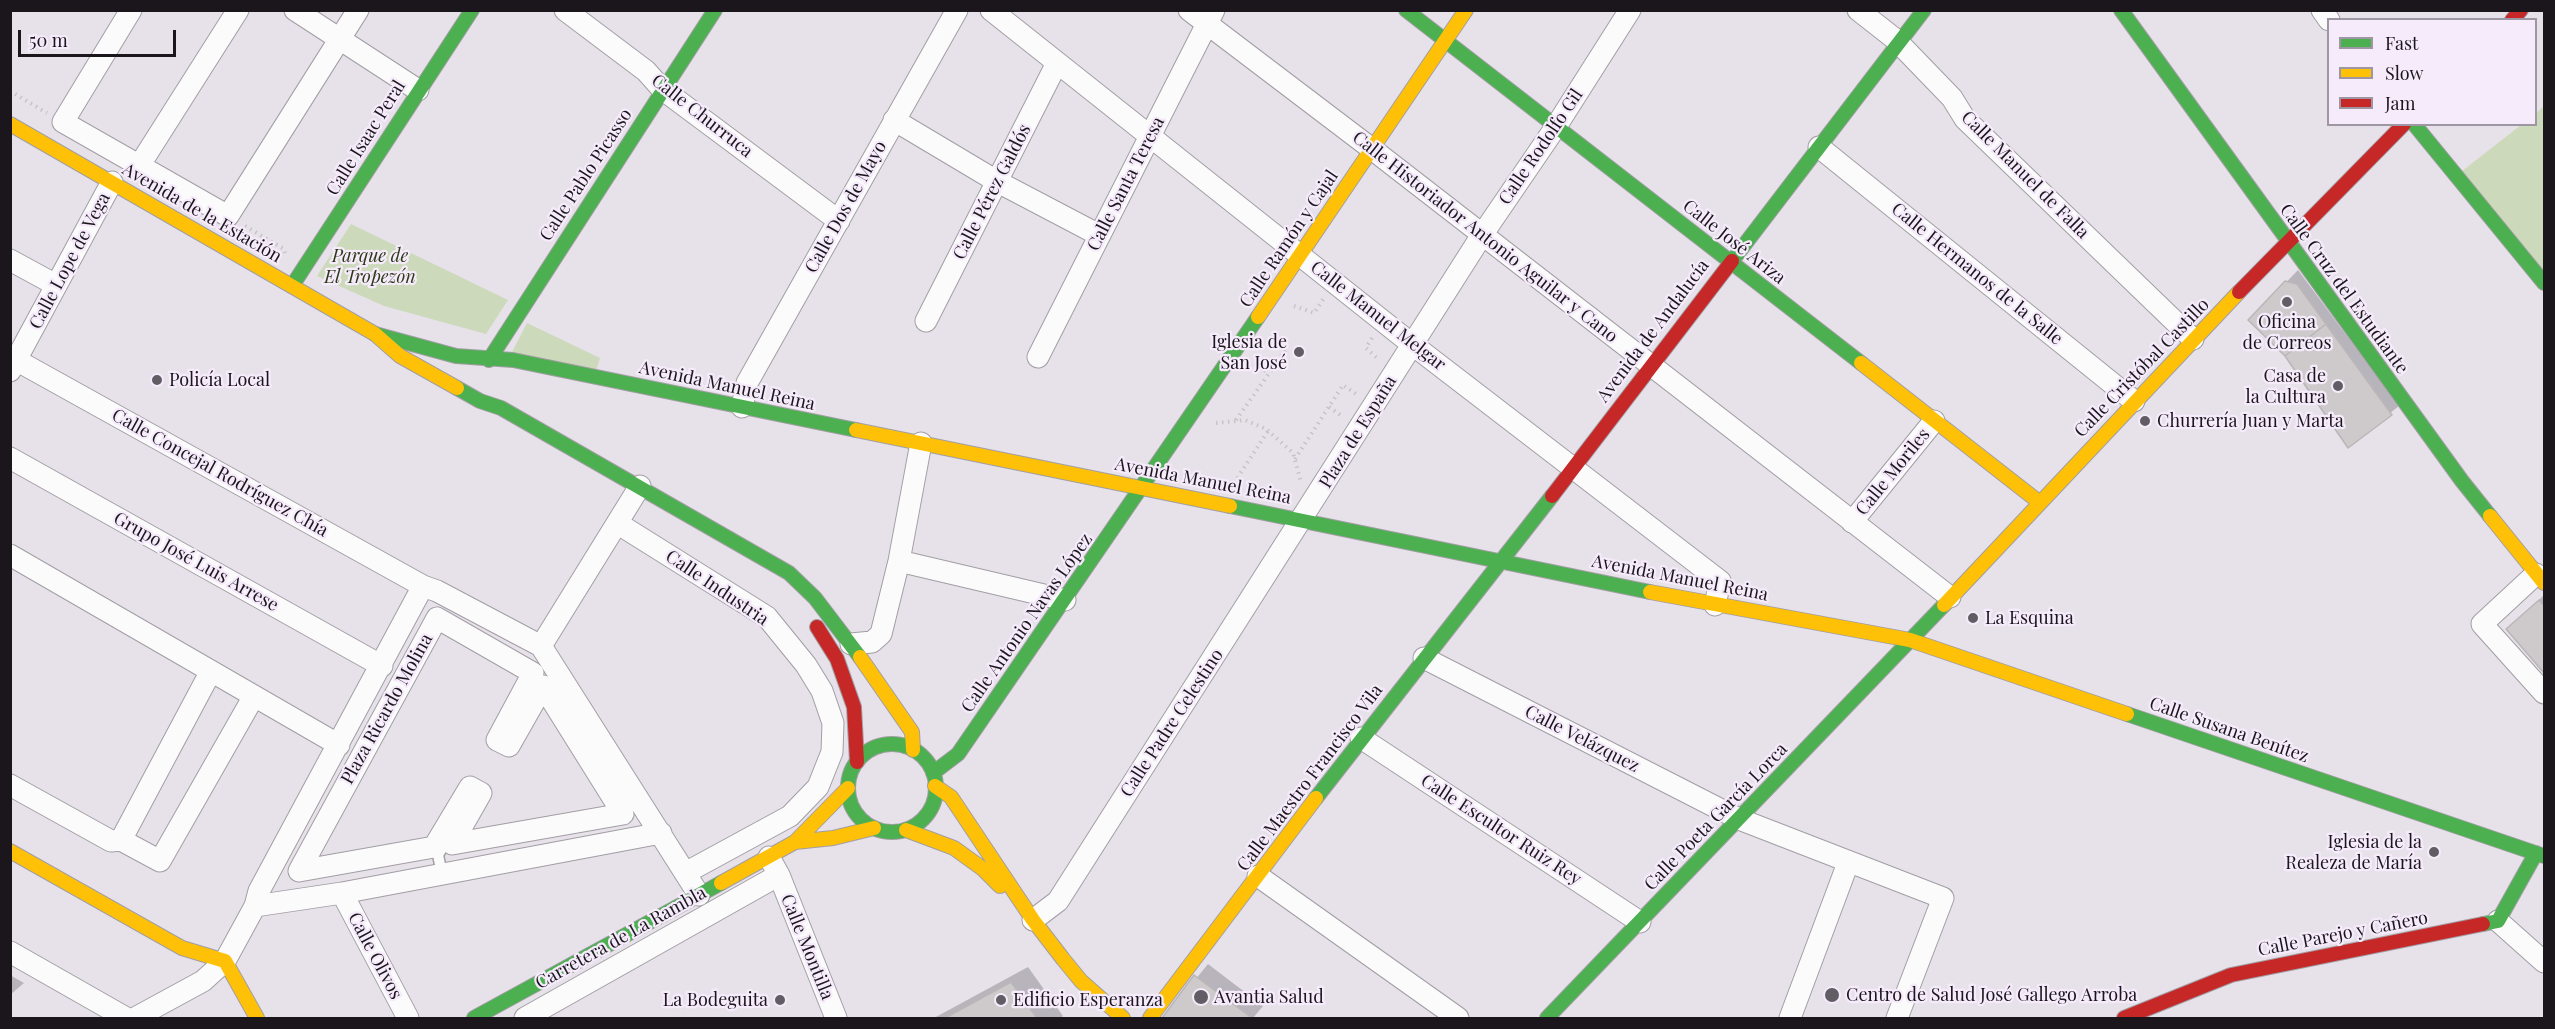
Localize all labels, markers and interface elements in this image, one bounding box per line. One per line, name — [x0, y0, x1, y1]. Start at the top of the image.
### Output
scale bar — [21, 18, 178, 56]
legend — [2327, 18, 2537, 126]
text: 50 m — [29, 28, 68, 52]
text: Fast — [2385, 31, 2418, 55]
text: Slow — [2385, 61, 2423, 85]
street label: Calle Churruca — [647, 70, 757, 162]
street label: Calle Isaac Peral — [322, 76, 410, 200]
street label: Calle Rodolfo Gil — [1494, 85, 1588, 209]
text: Jam — [2385, 91, 2415, 115]
street label: Calle Pablo Picasso — [535, 105, 637, 245]
street label: Calle Manuel de Falla — [1957, 107, 2093, 243]
street label: Calle Santa Teresa — [1083, 113, 1169, 255]
street label: Calle Pérez Galdós — [949, 121, 1035, 263]
street label: Calle Historiador Antonio Aguilar y Cano — [1348, 127, 1622, 347]
street label: Calle Dos de Mayo — [801, 137, 891, 277]
street label: Avenida de la Estación — [118, 158, 286, 268]
street label: Calle Ramón y Cajal — [1235, 166, 1343, 312]
street label: Calle Lope de Vega — [25, 189, 115, 333]
street label: Calle José Ariza — [1678, 195, 1790, 289]
street label: Calle Hermanos de la Salle — [1887, 198, 2067, 350]
street label: Calle Cruz del Estudiante — [2275, 200, 2413, 378]
park label: Parque de El Tropezón — [324, 245, 416, 288]
street label: Avenida de Andalucía — [1592, 255, 1714, 407]
street label: Calle Manuel Melgar — [1306, 257, 1450, 375]
street label: Calle Cristóbal Castillo — [2070, 294, 2214, 442]
marker: Oficina de Correos — [2280, 295, 2294, 309]
place label: Oficina de Correos — [2243, 311, 2331, 354]
place label: Iglesia de San José — [1211, 331, 1287, 374]
marker: Iglesia de San José — [1292, 345, 1306, 359]
street label: Avenida Manuel Reina — [637, 357, 817, 415]
place label: Casa de la Cultura — [2246, 365, 2326, 407]
place label: Policía Local — [169, 369, 270, 391]
street label: Plaza de España — [1315, 372, 1401, 492]
marker: Policía Local — [150, 373, 164, 387]
marker: Casa de la Cultura — [2331, 379, 2345, 393]
street label: Calle Concejal Rodríguez Chía — [108, 404, 332, 542]
place label: Churrería Juan y Marta — [2157, 410, 2344, 432]
marker: Churrería Juan y Marta — [2138, 414, 2152, 428]
street label: Calle Moriles — [1851, 424, 1935, 520]
street label: Avenida Manuel Reina — [1113, 453, 1293, 509]
street label: Grupo José Luis Arrese — [110, 508, 282, 616]
street label: Calle Antonio Navas López — [957, 529, 1097, 717]
street label: Calle Industria — [661, 546, 773, 630]
street label: Avenida Manuel Reina — [1590, 550, 1770, 606]
place label: La Esquina — [1985, 607, 2074, 629]
marker: La Esquina — [1966, 611, 1980, 625]
street label: Plaza Ricardo Molina — [337, 630, 437, 788]
street label: Calle Padre Celestino — [1116, 645, 1228, 801]
street label: Calle Maestro Francisco Vila — [1233, 680, 1387, 876]
street label: Calle Susana Benítez — [2147, 693, 2311, 767]
street label: Calle Velázquez — [1521, 701, 1643, 777]
street label: Calle Poeta García Lorca — [1640, 739, 1792, 895]
street label: Calle Escultor Ruiz Rey — [1417, 770, 1585, 890]
place label: Iglesia de la Realeza de María — [2285, 831, 2422, 874]
marker: Iglesia de la Realeza de María — [2427, 845, 2441, 859]
street label: Carretera de La Rambla — [532, 882, 710, 994]
street label: Calle Montilla — [776, 891, 838, 1003]
street label: Calle Parejo y Cañero — [2256, 907, 2430, 961]
street label: Calle Olivos — [343, 909, 407, 1003]
place label: Centro de Salud José Gallego Arroba — [1846, 984, 2137, 1006]
place label: Avantia Salud — [1214, 986, 1324, 1008]
marker: Centro de Salud José Gallego Arroba — [1823, 986, 1841, 1004]
marker: Avantia Salud — [1192, 988, 1210, 1006]
place label: La Bodeguita — [663, 989, 768, 1011]
place label: Edificio Esperanza — [1013, 989, 1163, 1011]
marker: La Bodeguita — [773, 993, 787, 1007]
marker: Edificio Esperanza — [994, 993, 1008, 1007]

